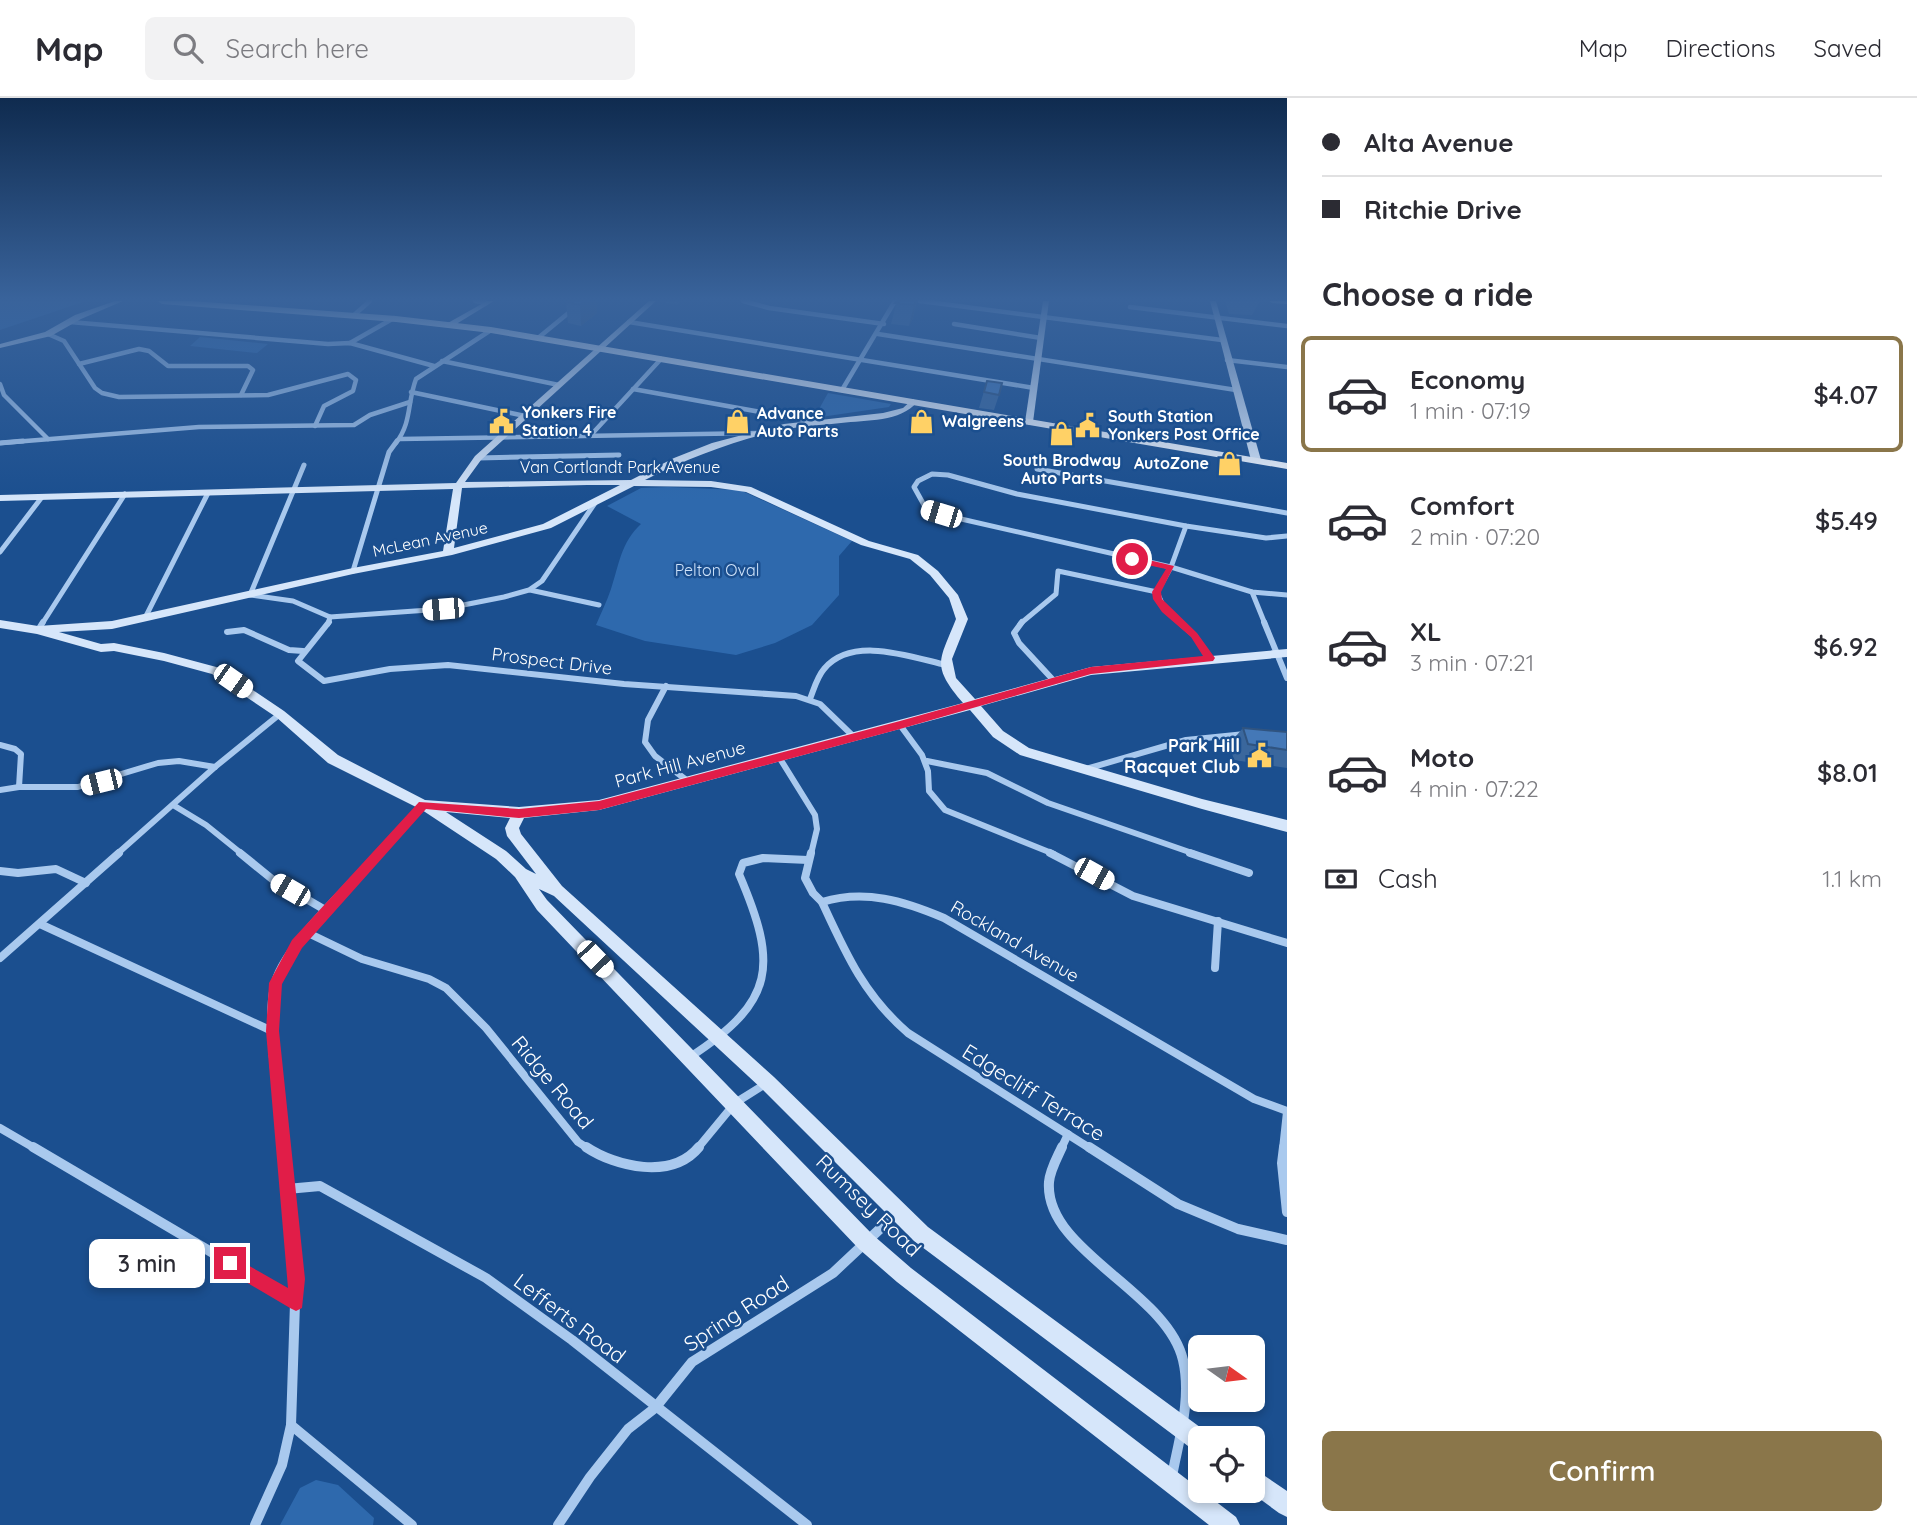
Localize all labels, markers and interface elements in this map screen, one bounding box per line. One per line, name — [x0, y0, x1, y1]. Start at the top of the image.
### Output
search box — [145, 17, 635, 80]
text: Map — [35, 28, 103, 69]
icon: search — [169, 29, 207, 67]
text: Search here — [225, 32, 369, 65]
text: Map — [1579, 33, 1628, 63]
text: Directions — [1666, 33, 1776, 63]
text: Saved — [1814, 33, 1882, 63]
text: Alta Avenue — [1364, 126, 1514, 159]
text: Ritchie Drive — [1364, 193, 1522, 226]
text: Choose a ride — [1322, 274, 1534, 314]
icon: car — [1326, 363, 1389, 426]
text: Economy — [1410, 363, 1525, 396]
text: $4.07 — [1814, 378, 1878, 411]
text: 1 min · 07:19 — [1410, 396, 1531, 425]
place label: Yonkers Fire Station 4 — [522, 402, 617, 440]
place label: Advance Auto Parts — [757, 403, 839, 441]
place label: South Station Yonkers Post Office — [1108, 406, 1260, 444]
public building icon: Yonkers Fire Station 4 — [488, 407, 516, 435]
shop icon: Walgreens — [908, 407, 936, 435]
shop icon: Advance Auto Parts — [723, 408, 751, 436]
place label: Walgreens — [942, 411, 1024, 431]
public building icon: South Station Yonkers Post Office — [1074, 411, 1102, 439]
shop icon: South Brodway Auto Parts — [1048, 420, 1076, 448]
shop icon: AutoZone — [1215, 449, 1243, 477]
place label: South Brodway Auto Parts — [1003, 450, 1121, 488]
place label: AutoZone — [1134, 453, 1209, 473]
street label: Van Cortlandt Park Avenue — [520, 457, 720, 477]
icon: car — [1326, 489, 1389, 552]
text: Comfort — [1410, 489, 1515, 522]
car — [918, 498, 965, 530]
text: $5.49 — [1815, 504, 1878, 537]
street label: McLean Avenue — [371, 517, 489, 561]
text: 2 min · 07:20 — [1410, 522, 1540, 551]
route start — [1116, 543, 1148, 575]
park label: Pelton Oval — [675, 560, 759, 580]
car — [422, 597, 465, 621]
icon: car — [1326, 615, 1389, 678]
text: XL — [1410, 615, 1442, 648]
text: $6.92 — [1813, 630, 1878, 663]
street label: Prospect Drive — [490, 642, 614, 680]
text: 3 min · 07:21 — [1410, 648, 1534, 677]
car — [210, 660, 257, 702]
place label: Park Hill Racquet Club — [1124, 734, 1240, 778]
street label: Park Hill Avenue — [612, 735, 748, 793]
public building icon: Park Hill Racquet Club — [1246, 741, 1274, 769]
icon: car — [1326, 741, 1389, 804]
text: Moto — [1410, 741, 1474, 774]
text: $8.01 — [1817, 756, 1878, 789]
car — [79, 767, 124, 797]
text: 4 min · 07:22 — [1410, 774, 1539, 803]
car — [1071, 855, 1118, 893]
icon: cash — [1322, 860, 1360, 898]
text: Cash — [1378, 862, 1438, 895]
text: 1.1 km — [1822, 864, 1882, 893]
car — [267, 870, 314, 910]
street label: Rockland Avenue — [947, 895, 1083, 987]
car — [573, 937, 618, 981]
street label: Ridge Road — [507, 1030, 599, 1134]
street label: Edgecliff Terrace — [958, 1038, 1110, 1146]
street label: Rumsey Road — [811, 1148, 927, 1262]
callout: 3 min — [90, 1238, 205, 1288]
route end — [214, 1247, 246, 1279]
text: 3 min — [118, 1249, 176, 1278]
street label: Lefferts Road — [509, 1267, 631, 1369]
street label: Spring Road — [679, 1269, 793, 1357]
north arrow — [1188, 1335, 1265, 1412]
map controls — [1188, 1335, 1265, 1503]
button: locate — [1188, 1426, 1265, 1503]
button: Confirm — [1322, 1431, 1882, 1511]

